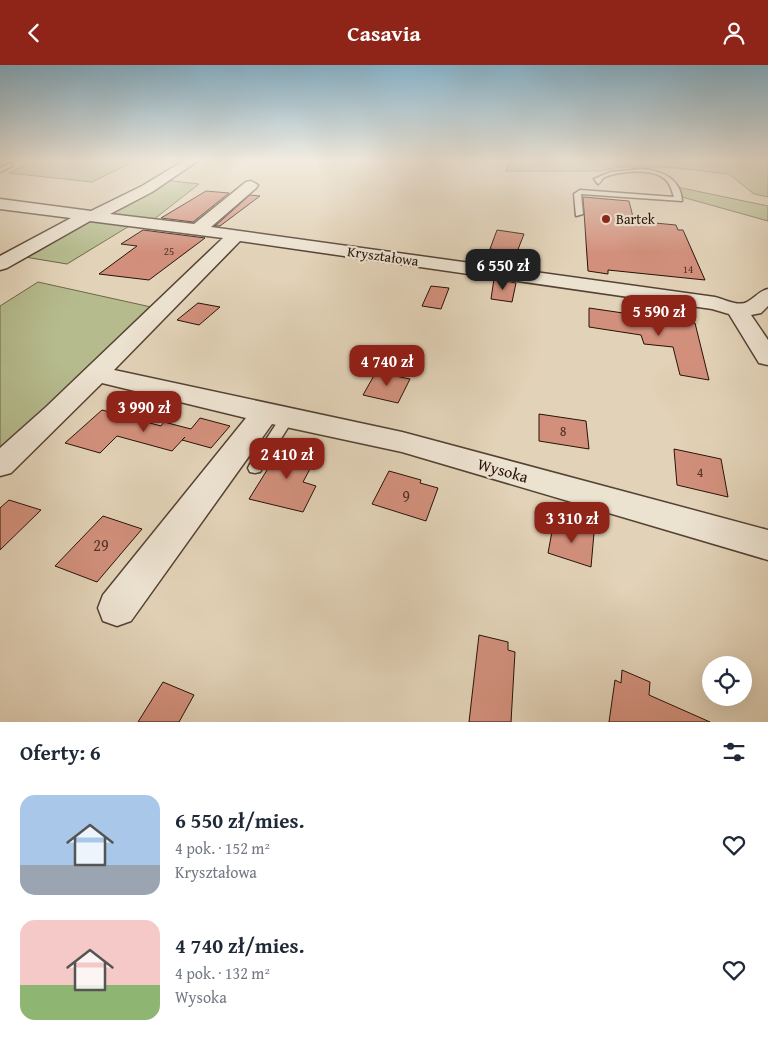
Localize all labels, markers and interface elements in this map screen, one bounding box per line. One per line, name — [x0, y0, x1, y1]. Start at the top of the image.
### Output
text: Casavia — [347, 17, 421, 49]
icon: back — [20, 19, 48, 47]
icon: person — [720, 19, 748, 47]
place label: Bartek — [616, 209, 656, 229]
marker: Bartek — [600, 213, 612, 225]
street label: Kryształowa — [346, 241, 420, 271]
house number: 25 — [164, 243, 174, 259]
pin: 6 550 zł — [451, 249, 555, 291]
text: 6 550 zł — [476, 253, 530, 277]
house number: 14 — [683, 261, 693, 277]
pin: 5 590 zł — [607, 295, 711, 337]
text: 5 590 zł — [632, 299, 686, 323]
pin: 4 740 zł — [335, 345, 439, 387]
text: 4 740 zł — [360, 349, 414, 373]
pin: 3 990 zł — [92, 391, 196, 433]
text: 3 990 zł — [117, 395, 171, 419]
house number: 8 — [560, 421, 567, 441]
pin: 2 410 zł — [235, 437, 339, 480]
text: 2 410 zł — [260, 442, 314, 466]
street label: Wysoka — [475, 451, 532, 489]
house number: 4 — [697, 462, 704, 482]
house number: 9 — [402, 484, 410, 508]
pin: 3 310 zł — [520, 501, 624, 544]
text: 3 310 zł — [545, 506, 599, 530]
house number: 29 — [93, 533, 109, 557]
map controls — [702, 656, 752, 706]
button: locate — [702, 656, 752, 706]
text: Oferty: 6 — [20, 737, 101, 768]
icon: filters — [720, 738, 748, 766]
text: 6 550 zł/mies. — [175, 805, 305, 836]
icon: home — [60, 815, 120, 875]
icon: heart — [720, 831, 748, 859]
text: 4 pok. · 152 m² — [175, 836, 270, 860]
text: Kryształowa — [175, 860, 257, 884]
text: 4 740 zł/mies. — [175, 930, 305, 961]
icon: home — [60, 940, 120, 1000]
icon: heart — [720, 956, 748, 984]
text: 4 pok. · 132 m² — [175, 961, 270, 985]
text: Wysoka — [175, 985, 227, 1009]

